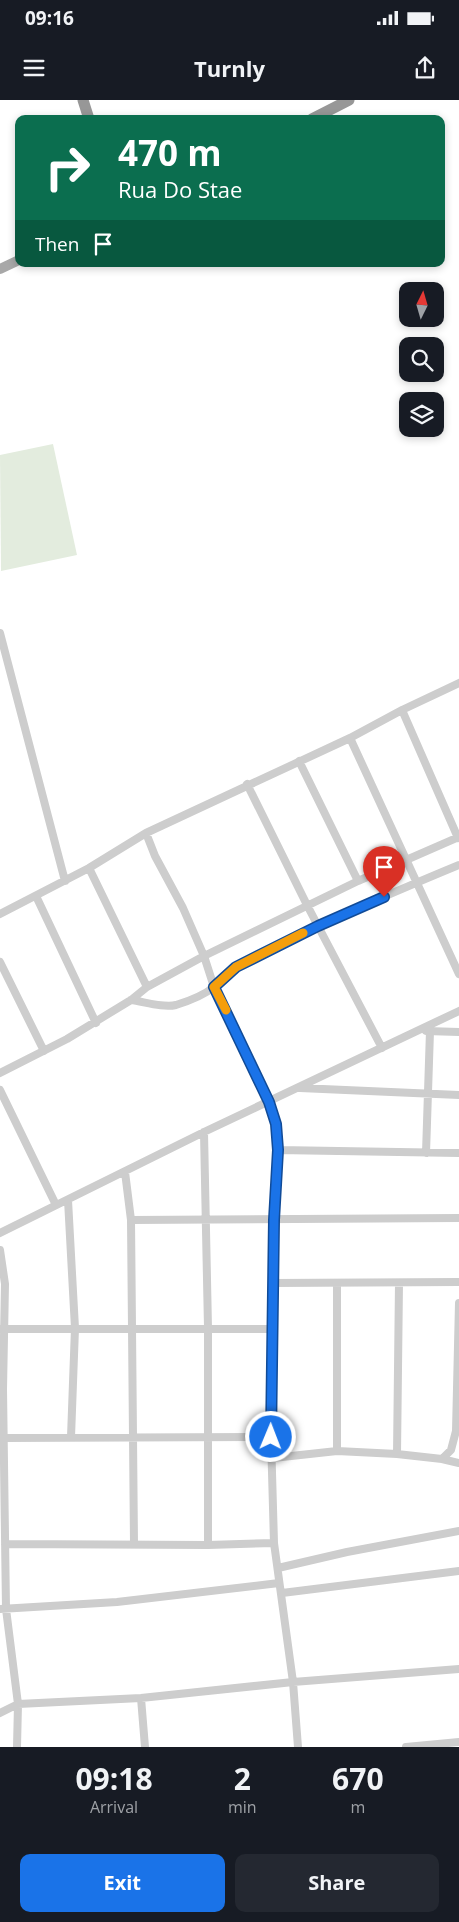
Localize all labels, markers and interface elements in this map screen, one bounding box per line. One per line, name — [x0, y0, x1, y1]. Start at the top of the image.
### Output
text: 09:16 — [25, 5, 74, 31]
text: Turnly — [194, 53, 265, 83]
icon: menu — [20, 54, 48, 82]
icon: share — [411, 54, 439, 82]
text: 470 m — [118, 129, 222, 176]
icon: right — [35, 135, 100, 200]
text: Rua Do Stae — [118, 174, 242, 204]
icon: arrive — [89, 230, 117, 258]
text: Then — [35, 231, 79, 257]
north arrow — [399, 282, 444, 328]
map controls — [399, 282, 444, 437]
button: search — [399, 337, 444, 382]
button: layers — [399, 392, 444, 437]
pin — [363, 846, 405, 897]
icon: arrive — [370, 853, 398, 881]
position arrow — [244, 1410, 296, 1462]
text: 09:18 — [75, 1758, 153, 1799]
text: 2 — [234, 1758, 251, 1799]
text: 670 — [332, 1758, 384, 1799]
text: Arrival — [90, 1796, 138, 1818]
text: min — [228, 1796, 257, 1818]
text: m — [350, 1796, 365, 1818]
button: Exit — [20, 1854, 225, 1912]
button: Share — [235, 1854, 439, 1912]

